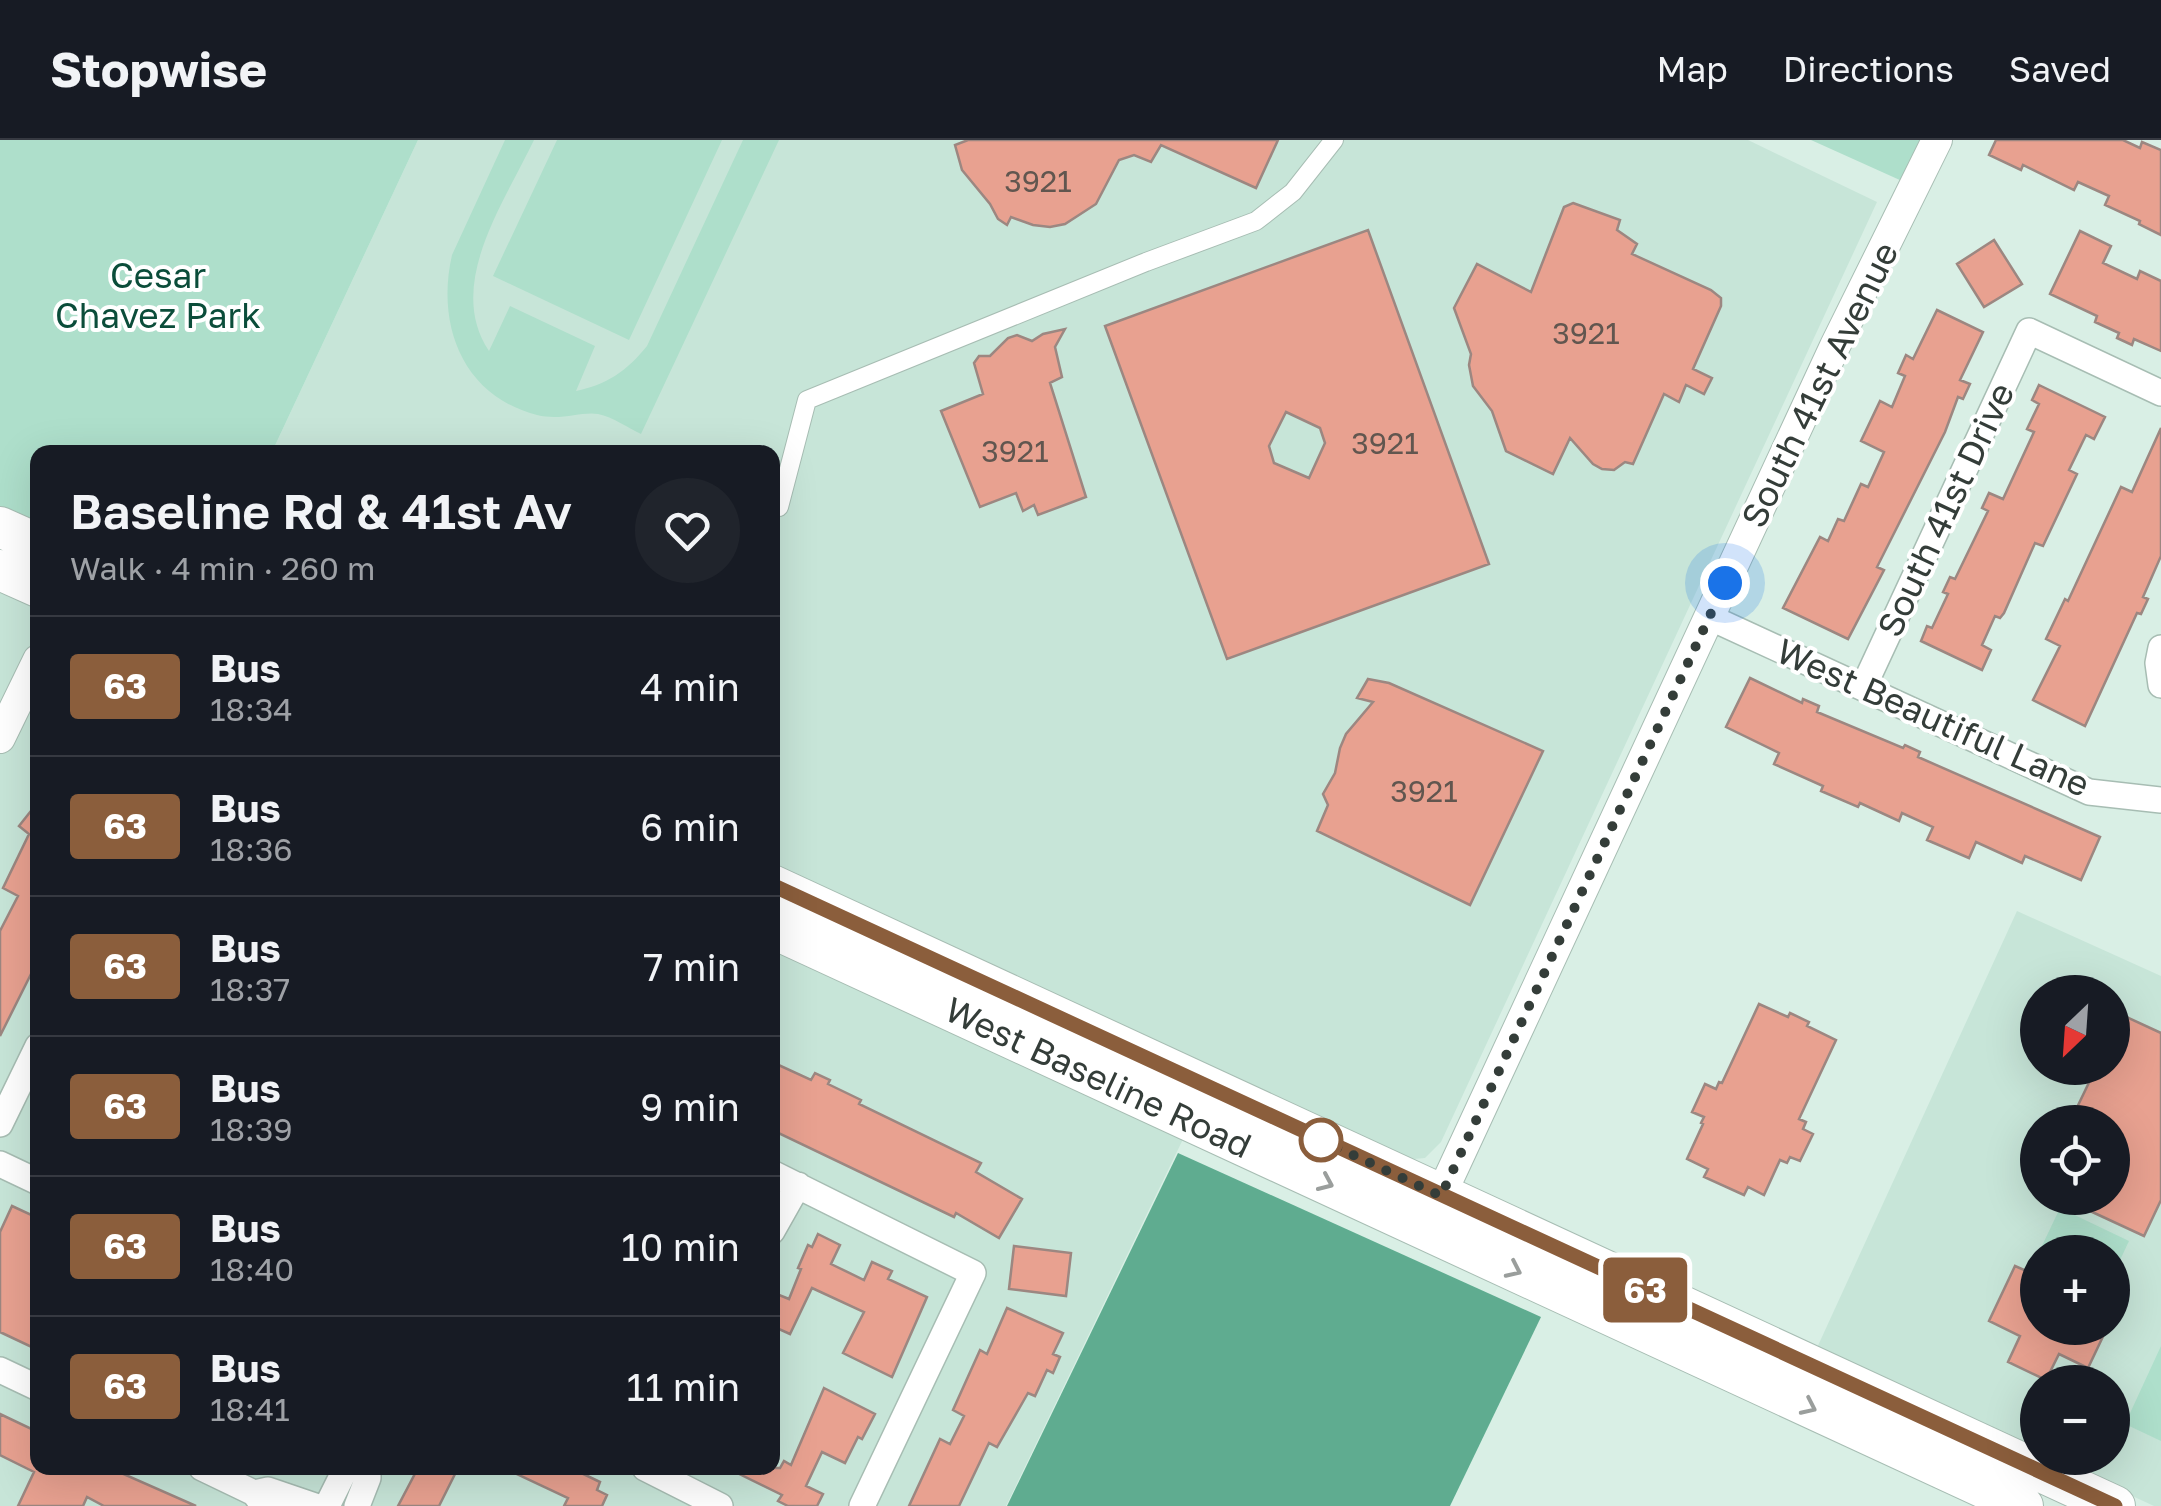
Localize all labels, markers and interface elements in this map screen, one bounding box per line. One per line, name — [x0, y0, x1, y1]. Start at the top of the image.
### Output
text: Stopwise — [50, 40, 267, 98]
text: Map — [1656, 48, 1728, 90]
text: Directions — [1783, 48, 1954, 90]
text: Saved — [2009, 48, 2111, 90]
house number: 3921 — [1004, 163, 1072, 199]
street label: South 41st Avenue — [1732, 235, 1906, 534]
park label: Cesar Chavez Park — [55, 254, 261, 336]
house number: 3921 — [1552, 315, 1620, 351]
street label: South 41st Drive — [1868, 376, 2022, 643]
house number: 3921 — [1351, 425, 1419, 461]
house number: 3921 — [981, 433, 1049, 469]
button: heart — [635, 478, 740, 583]
text: Baseline Rd & 41st Av — [70, 482, 572, 540]
text: Walk · 4 min · 260 m — [70, 549, 375, 587]
your location — [1700, 558, 1750, 608]
street label: West Beautiful Lane — [1771, 629, 2096, 805]
text: Bus — [210, 645, 281, 690]
text: 4 min — [640, 664, 740, 709]
text: 63 — [103, 665, 147, 707]
text: 18:34 — [210, 690, 293, 728]
house number: 3921 — [1390, 773, 1458, 809]
text: Bus — [210, 785, 281, 830]
text: 6 min — [640, 804, 740, 849]
text: 63 — [103, 805, 147, 847]
text: 18:36 — [210, 830, 293, 868]
text: Bus — [210, 925, 281, 970]
text: 7 min — [643, 944, 740, 989]
text: 63 — [103, 945, 147, 987]
text: 18:37 — [210, 970, 290, 1008]
north arrow — [2020, 975, 2130, 1085]
map controls — [2020, 975, 2130, 1475]
street label: West Baseline Road — [939, 988, 1258, 1166]
text: Bus — [210, 1065, 281, 1110]
text: 9 min — [640, 1084, 740, 1129]
text: 63 — [103, 1085, 147, 1127]
button: locate — [2020, 1105, 2130, 1215]
text: 18:39 — [210, 1110, 293, 1148]
unlabelled marker — [1300, 1119, 1342, 1161]
one-way arrow — [1316, 1171, 1334, 1191]
text: Bus — [210, 1205, 281, 1250]
text: 10 min — [621, 1224, 740, 1269]
text: 63 — [103, 1225, 147, 1267]
button: + — [2020, 1235, 2130, 1345]
text: 18:40 — [210, 1250, 294, 1288]
one-way arrow — [1504, 1258, 1522, 1278]
line badge: 63 — [1600, 1258, 1690, 1322]
text: 63 — [1623, 1269, 1667, 1311]
text: Bus — [210, 1345, 281, 1390]
text: 11 min — [626, 1364, 740, 1409]
text: 63 — [103, 1365, 147, 1407]
button: − — [2020, 1365, 2130, 1475]
text: 18:41 — [210, 1390, 290, 1428]
one-way arrow — [1799, 1395, 1817, 1415]

